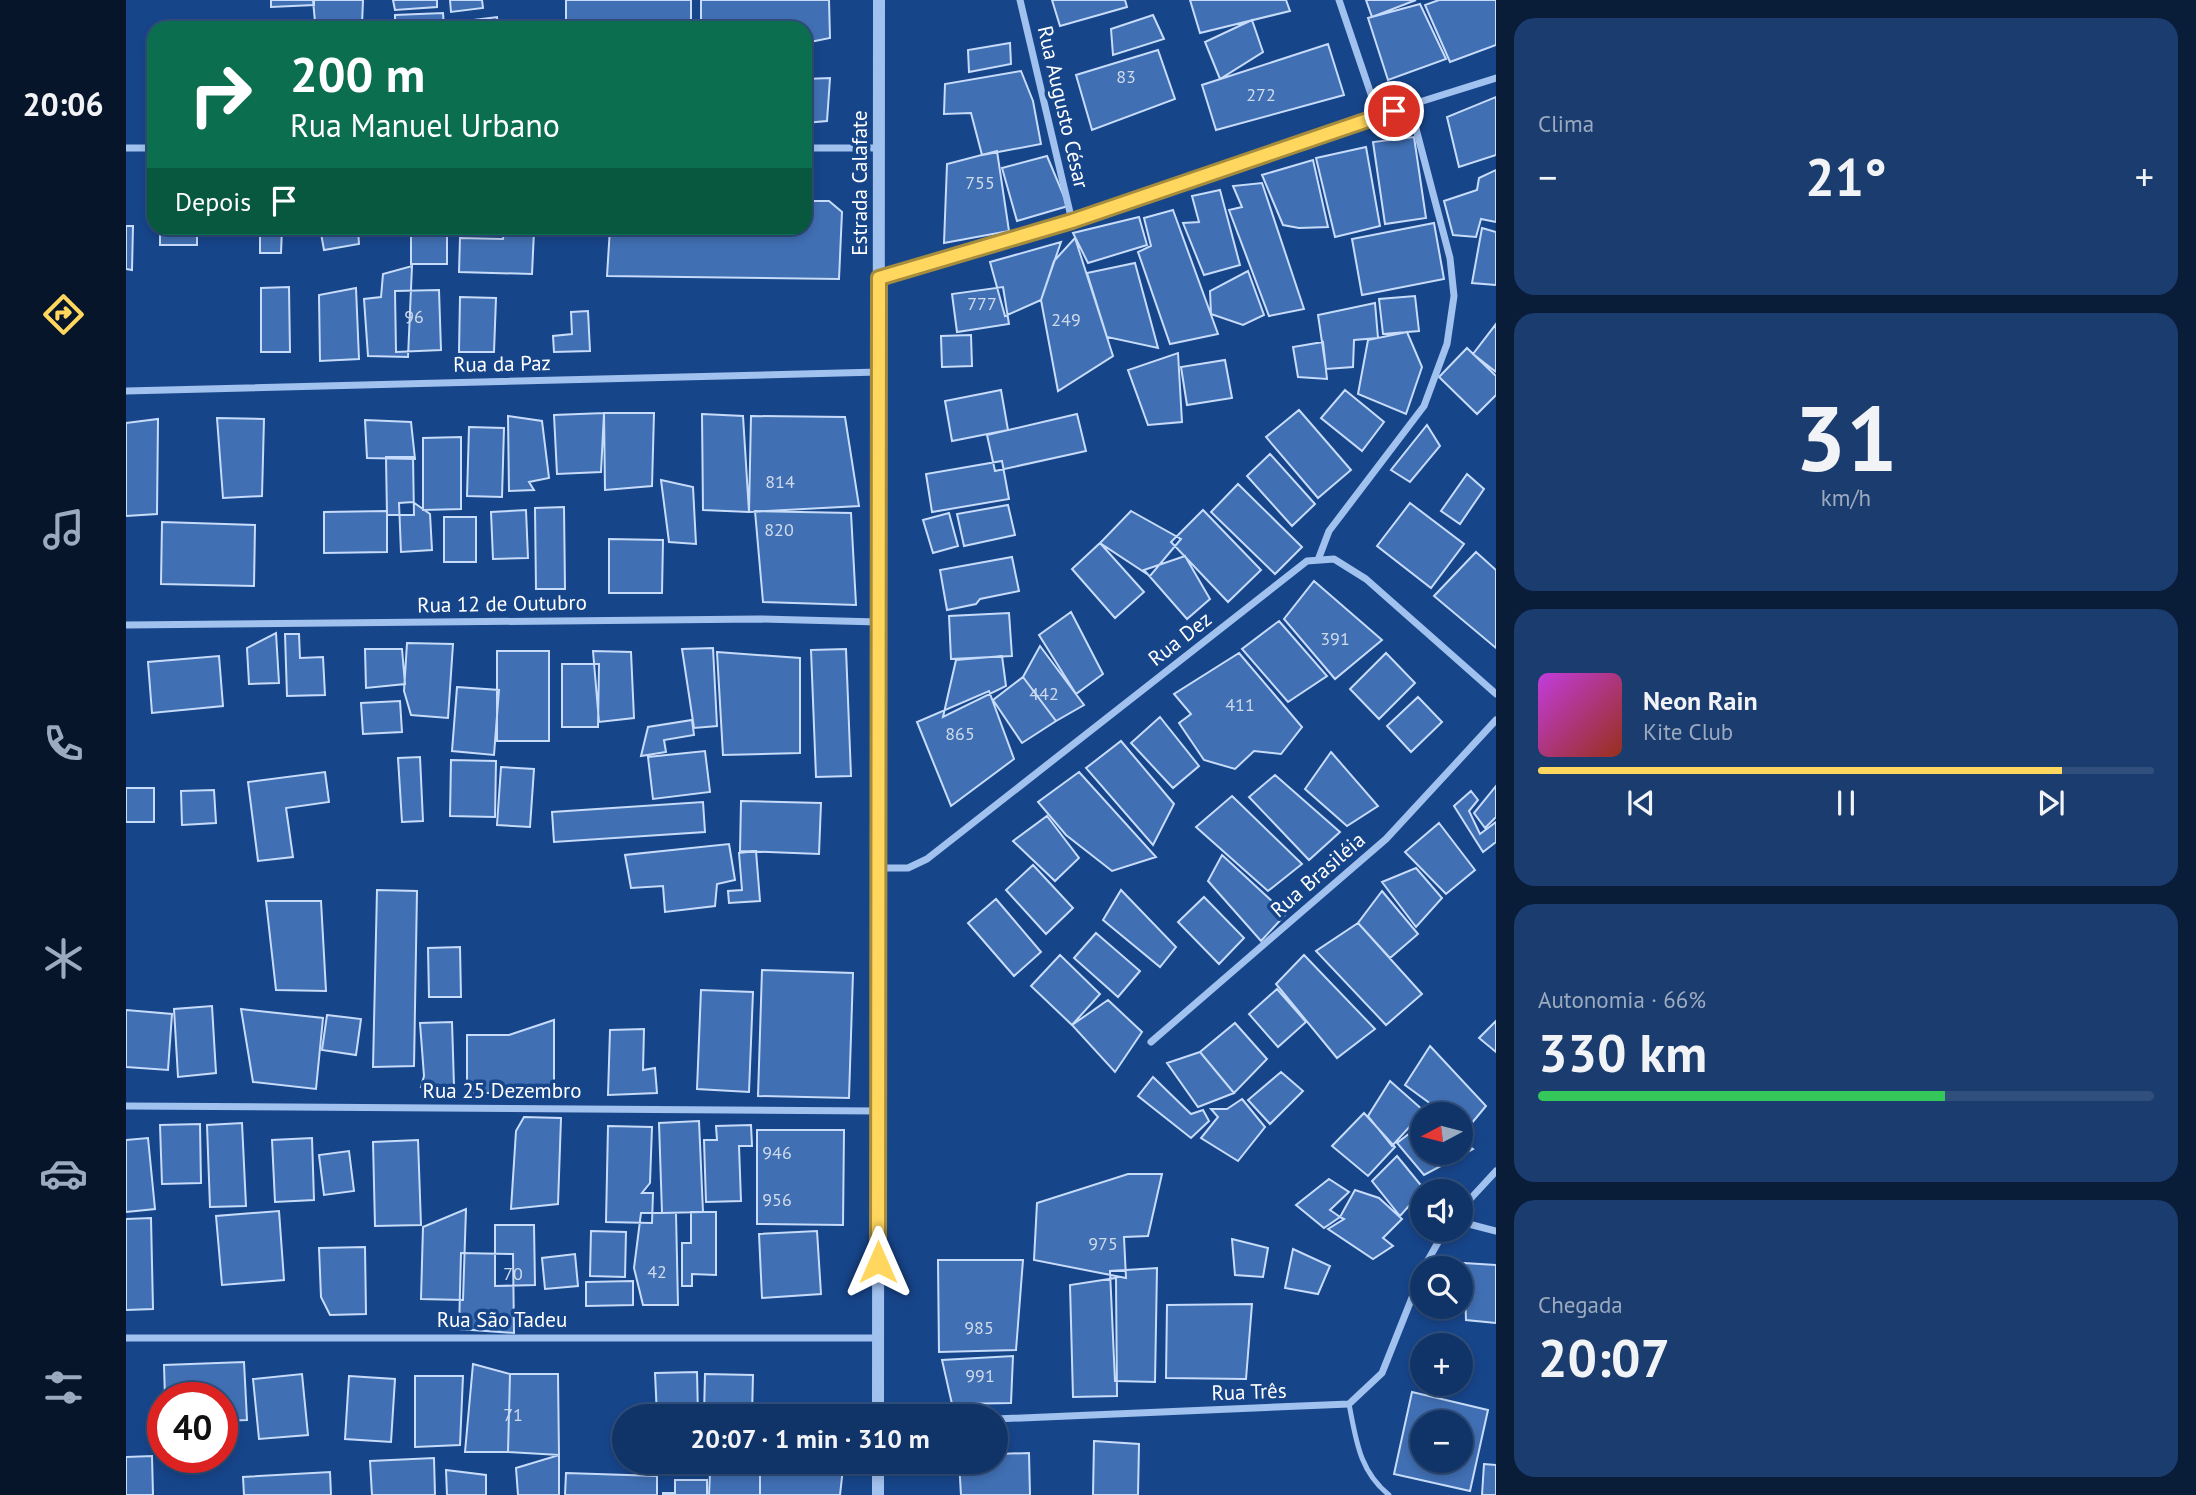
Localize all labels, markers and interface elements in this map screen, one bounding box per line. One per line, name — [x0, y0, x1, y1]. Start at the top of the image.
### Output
street label: Rua Augusto César — [1032, 23, 1095, 191]
text: 200 m — [290, 42, 425, 106]
icon: right — [175, 49, 266, 140]
house number: 83 — [1116, 65, 1136, 88]
pin — [1364, 81, 1424, 141]
text: 20:06 — [22, 83, 104, 125]
house number: 272 — [1246, 83, 1276, 106]
icon: arrive — [1375, 92, 1413, 130]
text: Rua Manuel Urbano — [290, 104, 560, 146]
text: Clima — [1538, 109, 1594, 138]
street label: Estrada Calafate — [846, 110, 873, 256]
text: 21° — [1805, 143, 1887, 210]
text: − — [1538, 152, 1557, 201]
text: + — [2135, 152, 2154, 201]
house number: 755 — [965, 171, 995, 194]
icon: arrive — [265, 182, 303, 220]
text: Depois — [175, 185, 251, 218]
icon: directions — [39, 290, 88, 339]
house number: 777 — [967, 292, 997, 315]
house number: 96 — [404, 305, 424, 328]
house number: 249 — [1051, 308, 1081, 331]
street label: Rua da Paz — [453, 349, 551, 378]
text: 31 — [1794, 378, 1898, 496]
house number: 814 — [765, 470, 795, 493]
text: km/h — [1821, 483, 1871, 512]
icon: music — [39, 505, 88, 554]
house number: 820 — [764, 518, 794, 541]
street label: Rua 12 de Outubro — [417, 589, 587, 618]
street label: Rua Dez — [1143, 605, 1217, 672]
house number: 391 — [1320, 627, 1350, 650]
house number: 442 — [1029, 682, 1059, 705]
text: Neon Rain — [1643, 684, 1758, 717]
house number: 411 — [1225, 693, 1255, 716]
text: Kite Club — [1643, 717, 1733, 746]
icon: phone — [39, 719, 88, 768]
house number: 865 — [945, 722, 975, 745]
icon: previous — [1622, 784, 1660, 822]
icon: pause — [1827, 784, 1865, 822]
icon: next — [2032, 784, 2070, 822]
street label: Rua Brasiléia — [1265, 826, 1371, 923]
icon: climate — [39, 934, 88, 983]
text: Autonomia · 66% — [1538, 985, 1706, 1014]
text: 330 km — [1538, 1019, 1707, 1086]
street label: Rua 25 Dezembro — [423, 1077, 581, 1104]
north arrow — [1410, 1102, 1474, 1166]
map controls — [1410, 1102, 1473, 1473]
house number: 946 — [762, 1141, 792, 1164]
icon: car — [39, 1149, 88, 1198]
button: sound — [1410, 1179, 1473, 1242]
house number: 956 — [762, 1188, 792, 1211]
position arrow — [841, 1225, 915, 1299]
house number: 975 — [1088, 1232, 1118, 1255]
button: search — [1410, 1256, 1473, 1319]
house number: 42 — [647, 1260, 667, 1283]
house number: 70 — [503, 1262, 523, 1285]
text: Chegada — [1538, 1290, 1623, 1319]
street label: Rua São Tadeu — [437, 1306, 567, 1333]
house number: 985 — [964, 1316, 994, 1339]
text: 20:07 — [1538, 1324, 1670, 1391]
button: + — [1410, 1333, 1473, 1396]
icon: filters — [39, 1363, 88, 1412]
house number: 991 — [965, 1364, 995, 1387]
street label: Rua Três — [1211, 1377, 1287, 1406]
speed limit sign: 40 — [147, 1382, 238, 1473]
house number: 71 — [503, 1403, 523, 1426]
button: − — [1410, 1410, 1473, 1473]
text: 20:07 · 1 min · 310 m — [690, 1422, 930, 1455]

